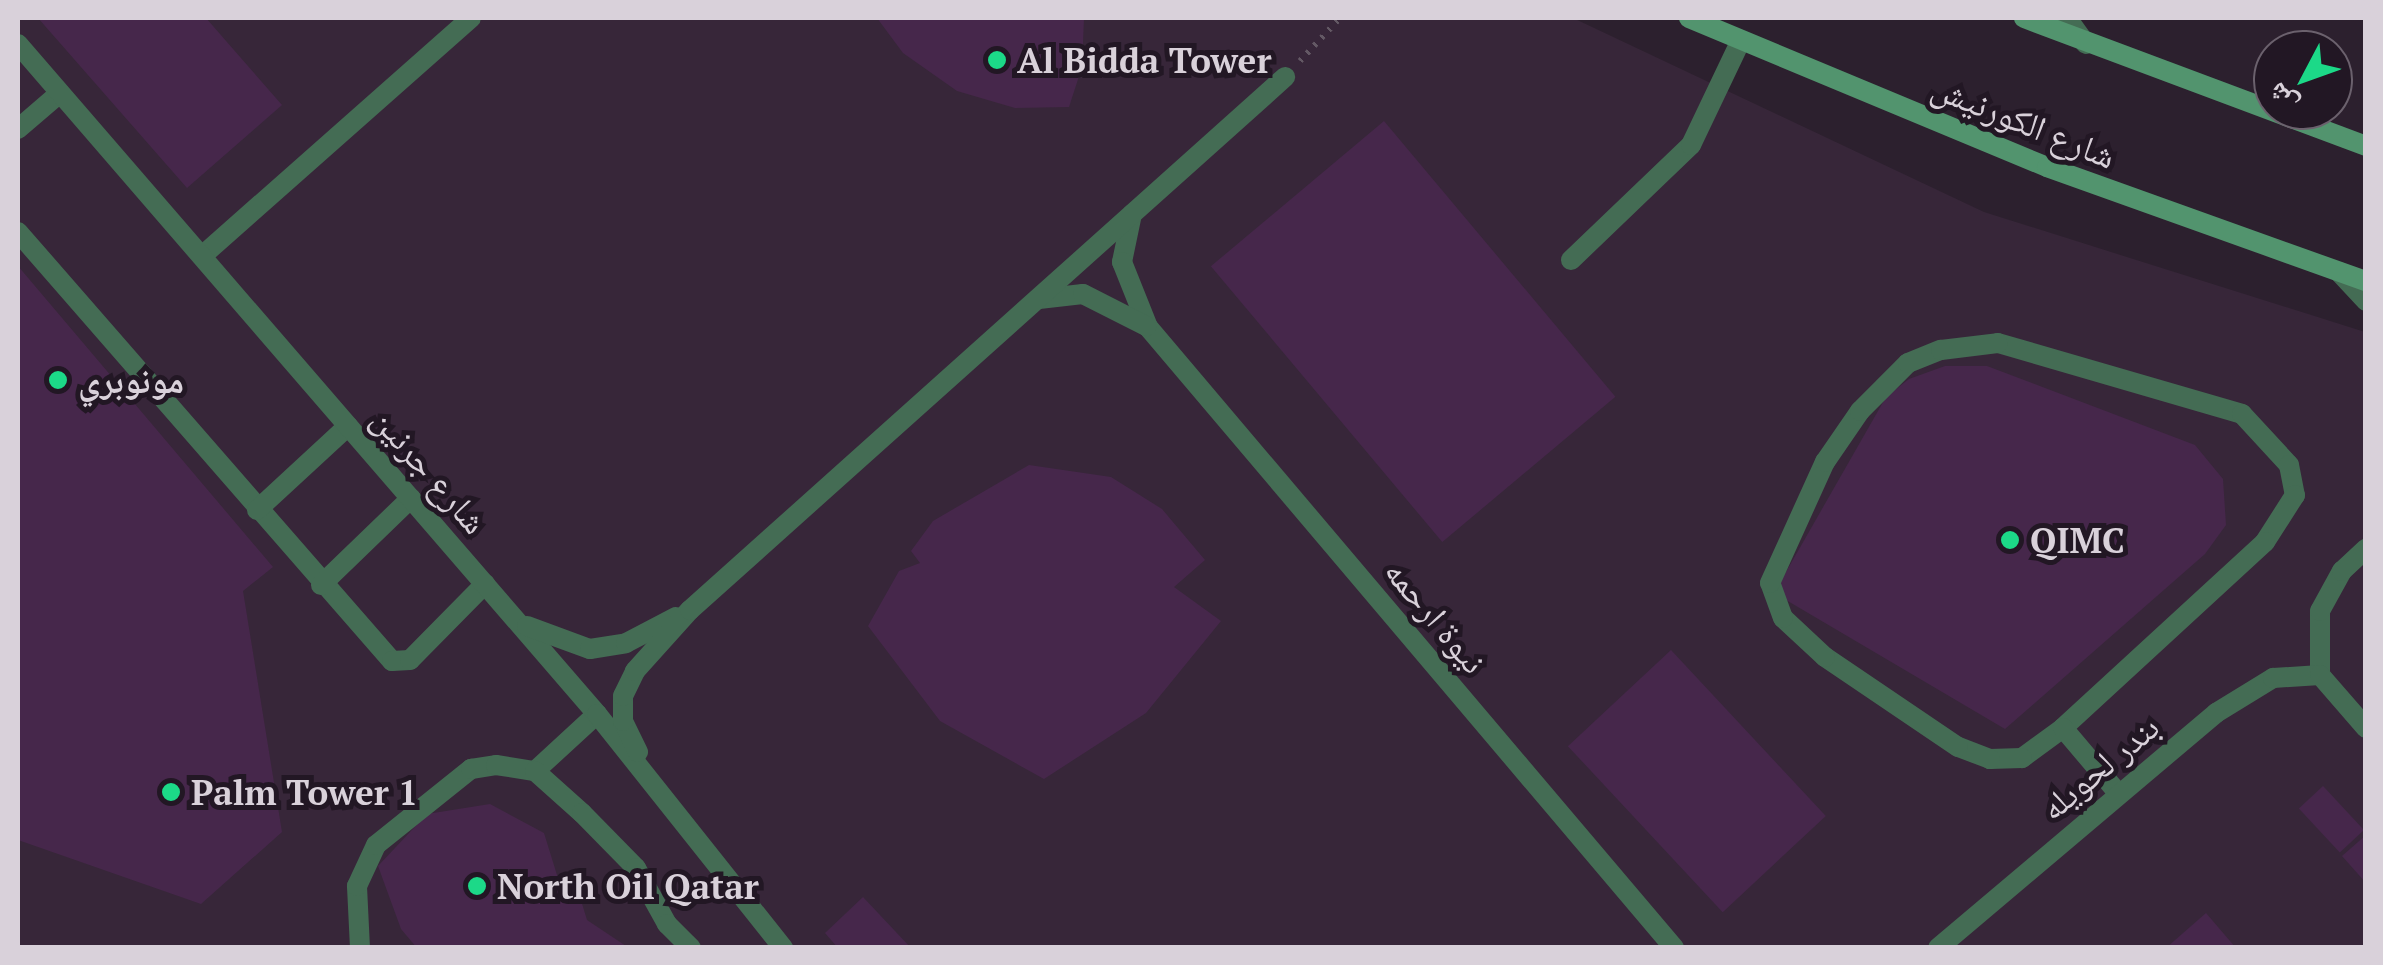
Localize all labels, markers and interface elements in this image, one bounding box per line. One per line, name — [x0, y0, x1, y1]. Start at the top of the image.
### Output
north arrow — [2253, 30, 2353, 130]
place label: Al Bidda Tower — [1017, 39, 1271, 81]
marker: Al Bidda Tower — [986, 49, 1008, 71]
street label: شارع الكورنيش — [1926, 65, 2122, 177]
text: ش — [2258, 75, 2305, 122]
place label: مونوبري — [78, 359, 184, 401]
marker: مونوبري — [47, 369, 69, 391]
street label: شارع جرنين — [364, 398, 496, 542]
place label: QIMC — [2030, 519, 2125, 561]
marker: QIMC — [1999, 529, 2021, 551]
street label: نيوة ارحمه — [1376, 551, 1496, 681]
street label: بندر لحويله — [2031, 705, 2167, 829]
place label: Palm Tower 1 — [191, 771, 418, 813]
marker: Palm Tower 1 — [160, 781, 182, 803]
place label: North Oil Qatar — [497, 865, 759, 907]
marker: North Oil Qatar — [466, 875, 488, 897]

